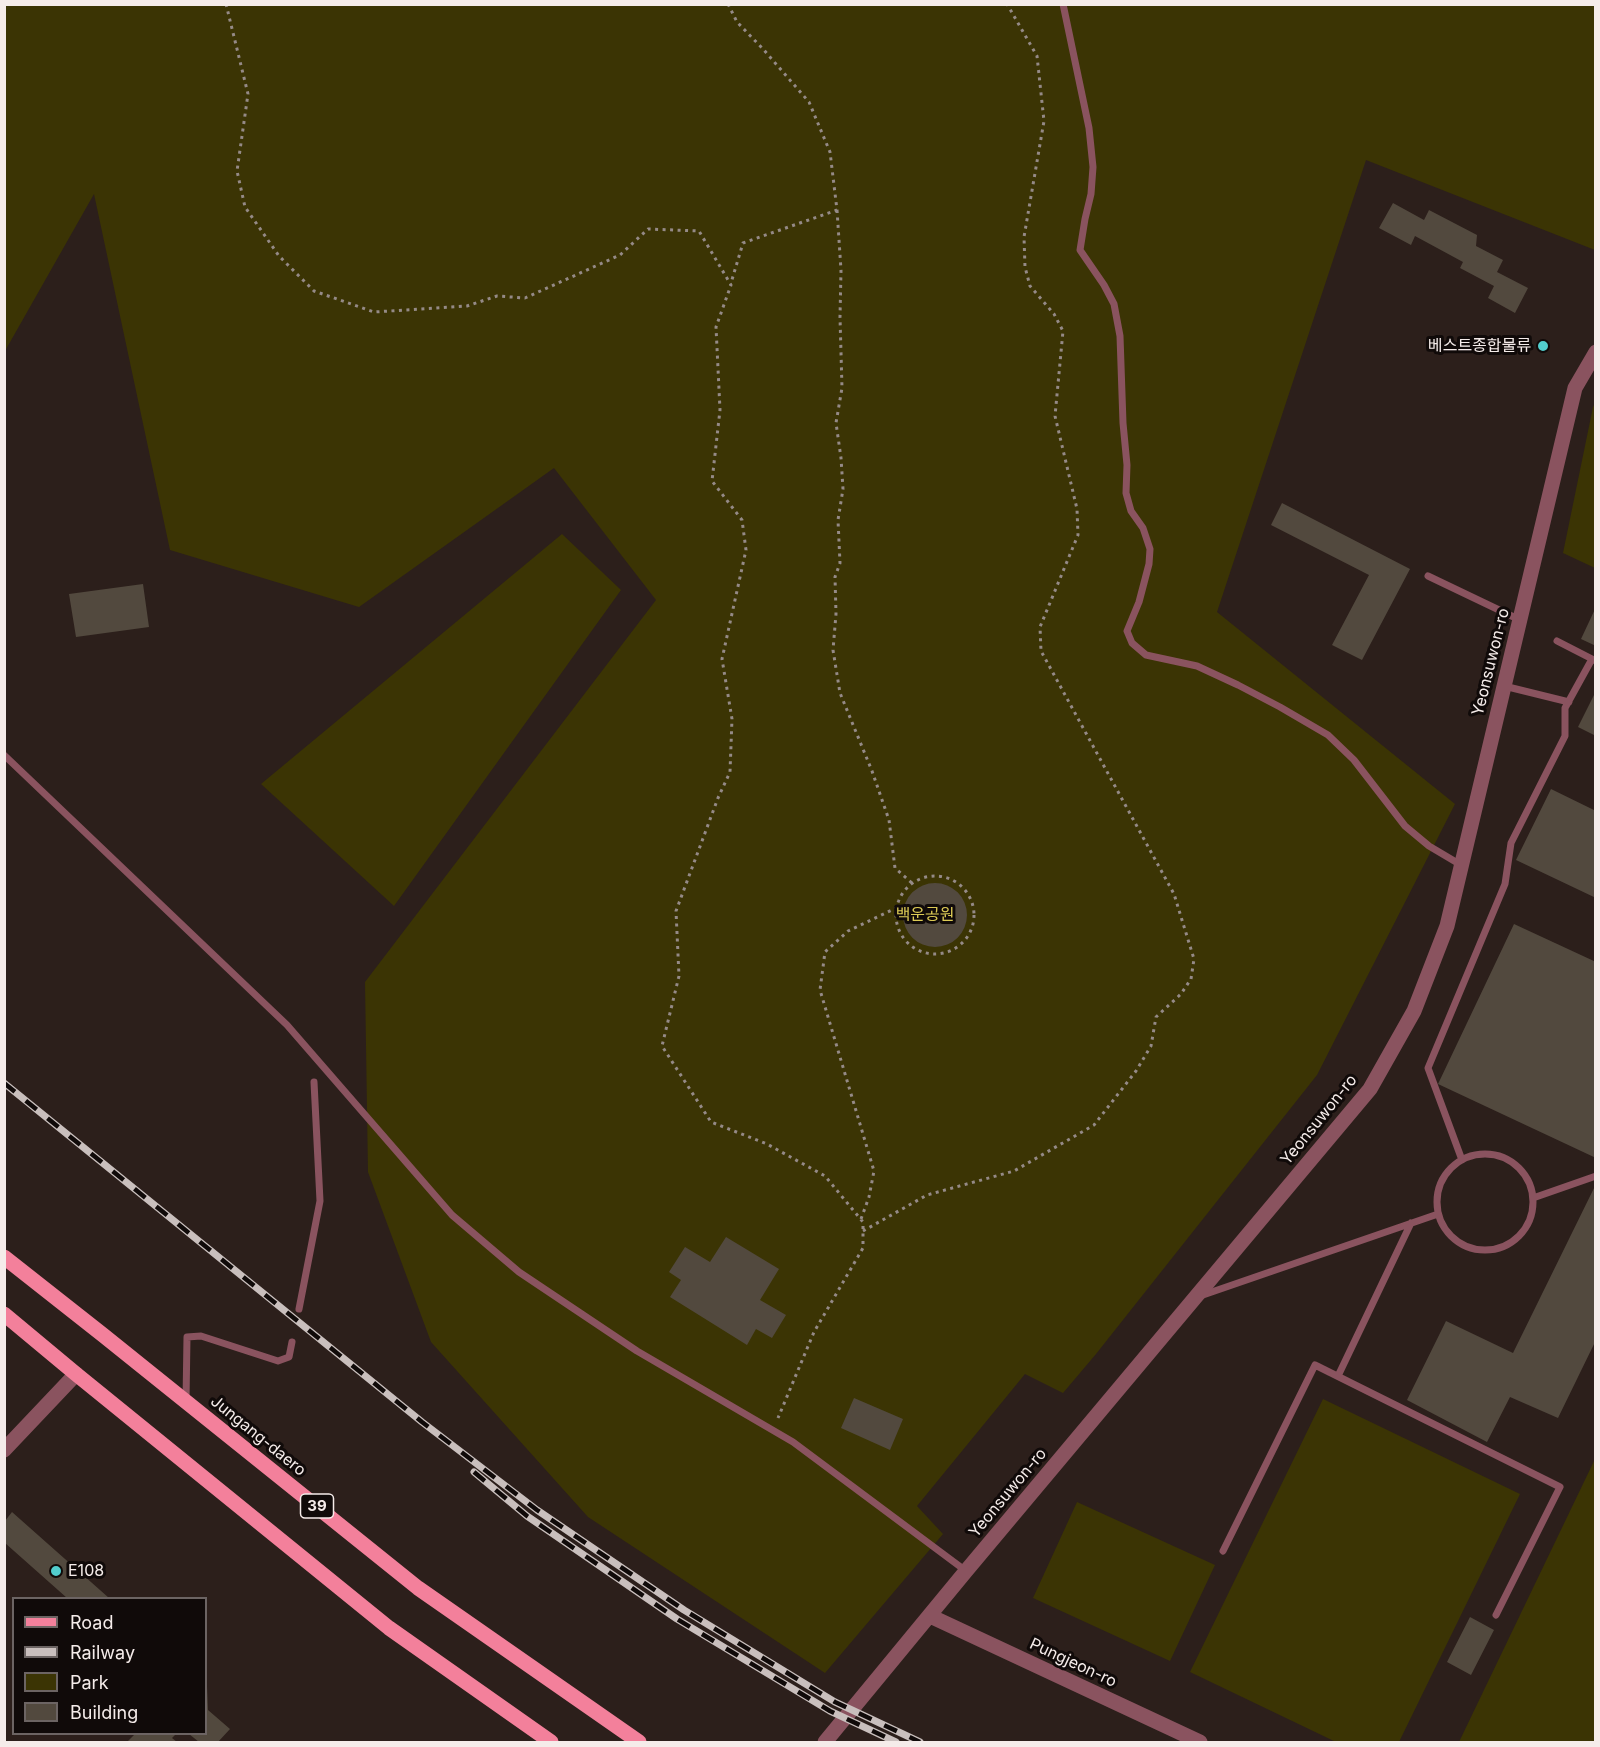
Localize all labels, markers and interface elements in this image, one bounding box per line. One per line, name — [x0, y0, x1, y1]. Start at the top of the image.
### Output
place label: 베스트종합물류 — [1428, 336, 1531, 356]
marker: 베스트종합물류 — [1536, 339, 1550, 353]
street label: Yeonsuwon-ro — [1468, 606, 1514, 718]
park label: 백운공원 — [896, 905, 954, 925]
street label: Yeonsuwon-ro — [1277, 1071, 1361, 1169]
street label: Jungang-daero — [207, 1392, 309, 1480]
street label: Yeonsuwon-ro — [965, 1445, 1051, 1541]
road number: 39 — [300, 1494, 334, 1518]
place label: E108 — [68, 1561, 104, 1581]
marker: E108 — [49, 1564, 63, 1578]
legend — [12, 1597, 207, 1735]
text: Road — [70, 1612, 113, 1633]
street label: Pungjeon-ro — [1026, 1634, 1120, 1692]
text: Railway — [70, 1642, 135, 1663]
text: Park — [70, 1672, 109, 1693]
text: Building — [70, 1702, 138, 1723]

